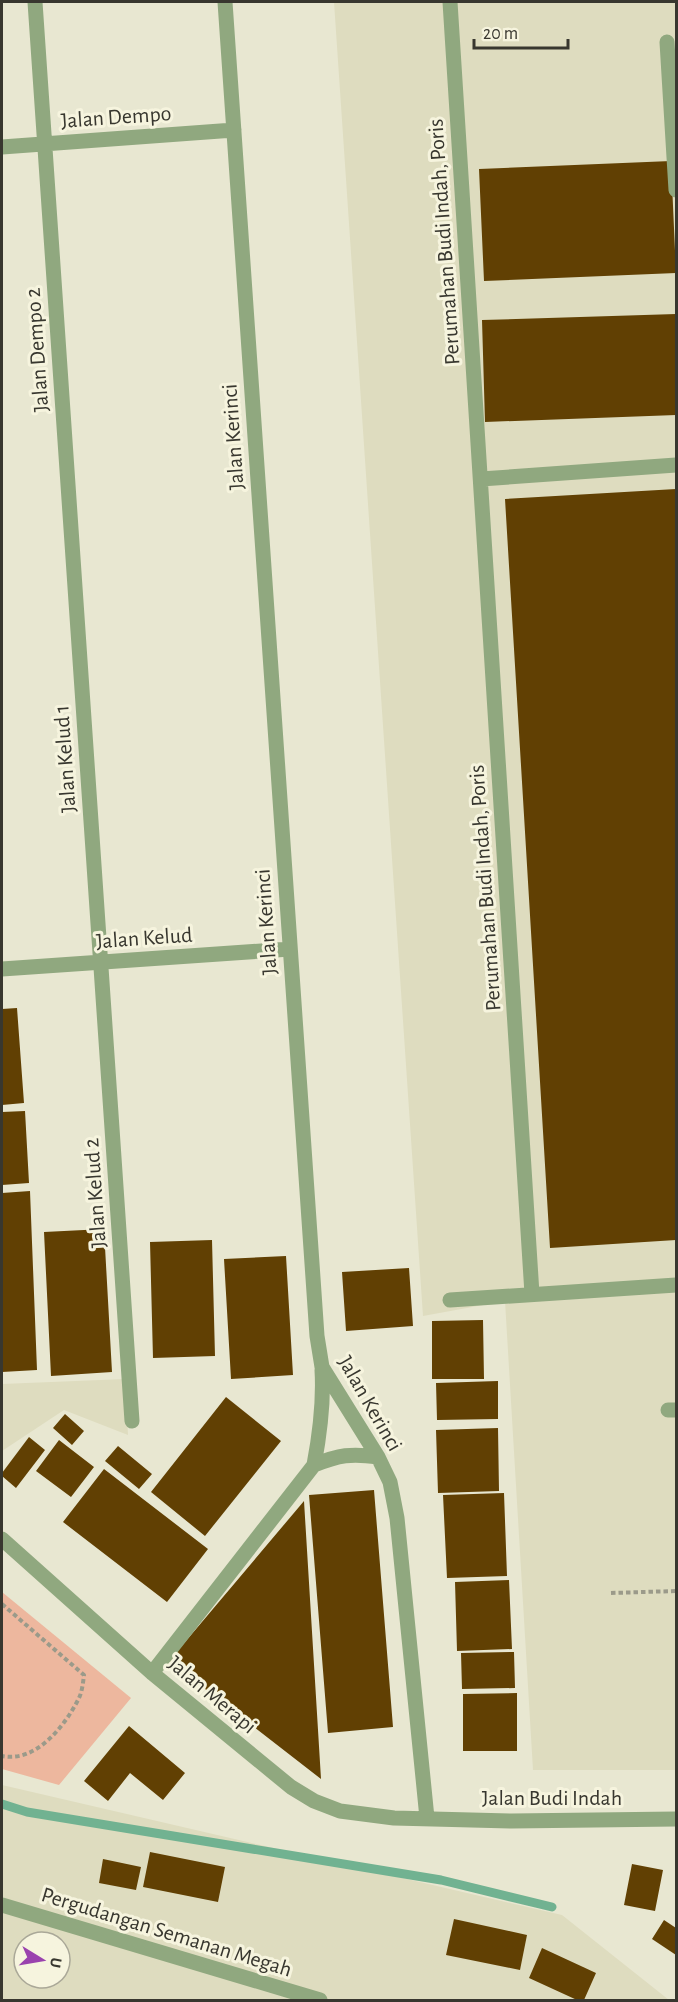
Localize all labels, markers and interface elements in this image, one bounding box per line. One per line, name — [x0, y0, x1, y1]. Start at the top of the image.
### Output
scale bar — [474, 12, 568, 50]
text: 20 m — [483, 25, 518, 43]
street label: Jalan Dempo — [60, 102, 172, 132]
street label: Perumahan Budi Indah, Poris — [424, 118, 464, 366]
street label: Jalan Dempo 2 — [22, 287, 52, 413]
street label: Jalan Kerinci — [218, 383, 248, 491]
street label: Jalan Kelud 1 — [50, 704, 80, 813]
street label: Perumahan Budi Indah, Poris — [465, 764, 505, 1012]
street label: Jalan Kerinci — [251, 868, 281, 976]
street label: Jalan Kelud — [95, 924, 193, 952]
street label: Jalan Kelud 2 — [80, 1137, 110, 1249]
street label: Jalan Kerinci — [334, 1352, 406, 1455]
street label: Jalan Merapi — [164, 1652, 261, 1738]
street label: Jalan Budi Indah — [482, 1787, 622, 1809]
street label: Pergudangan Semanan Megah — [39, 1883, 294, 1981]
north arrow — [12, 1930, 72, 1990]
text: U — [47, 1956, 65, 1969]

